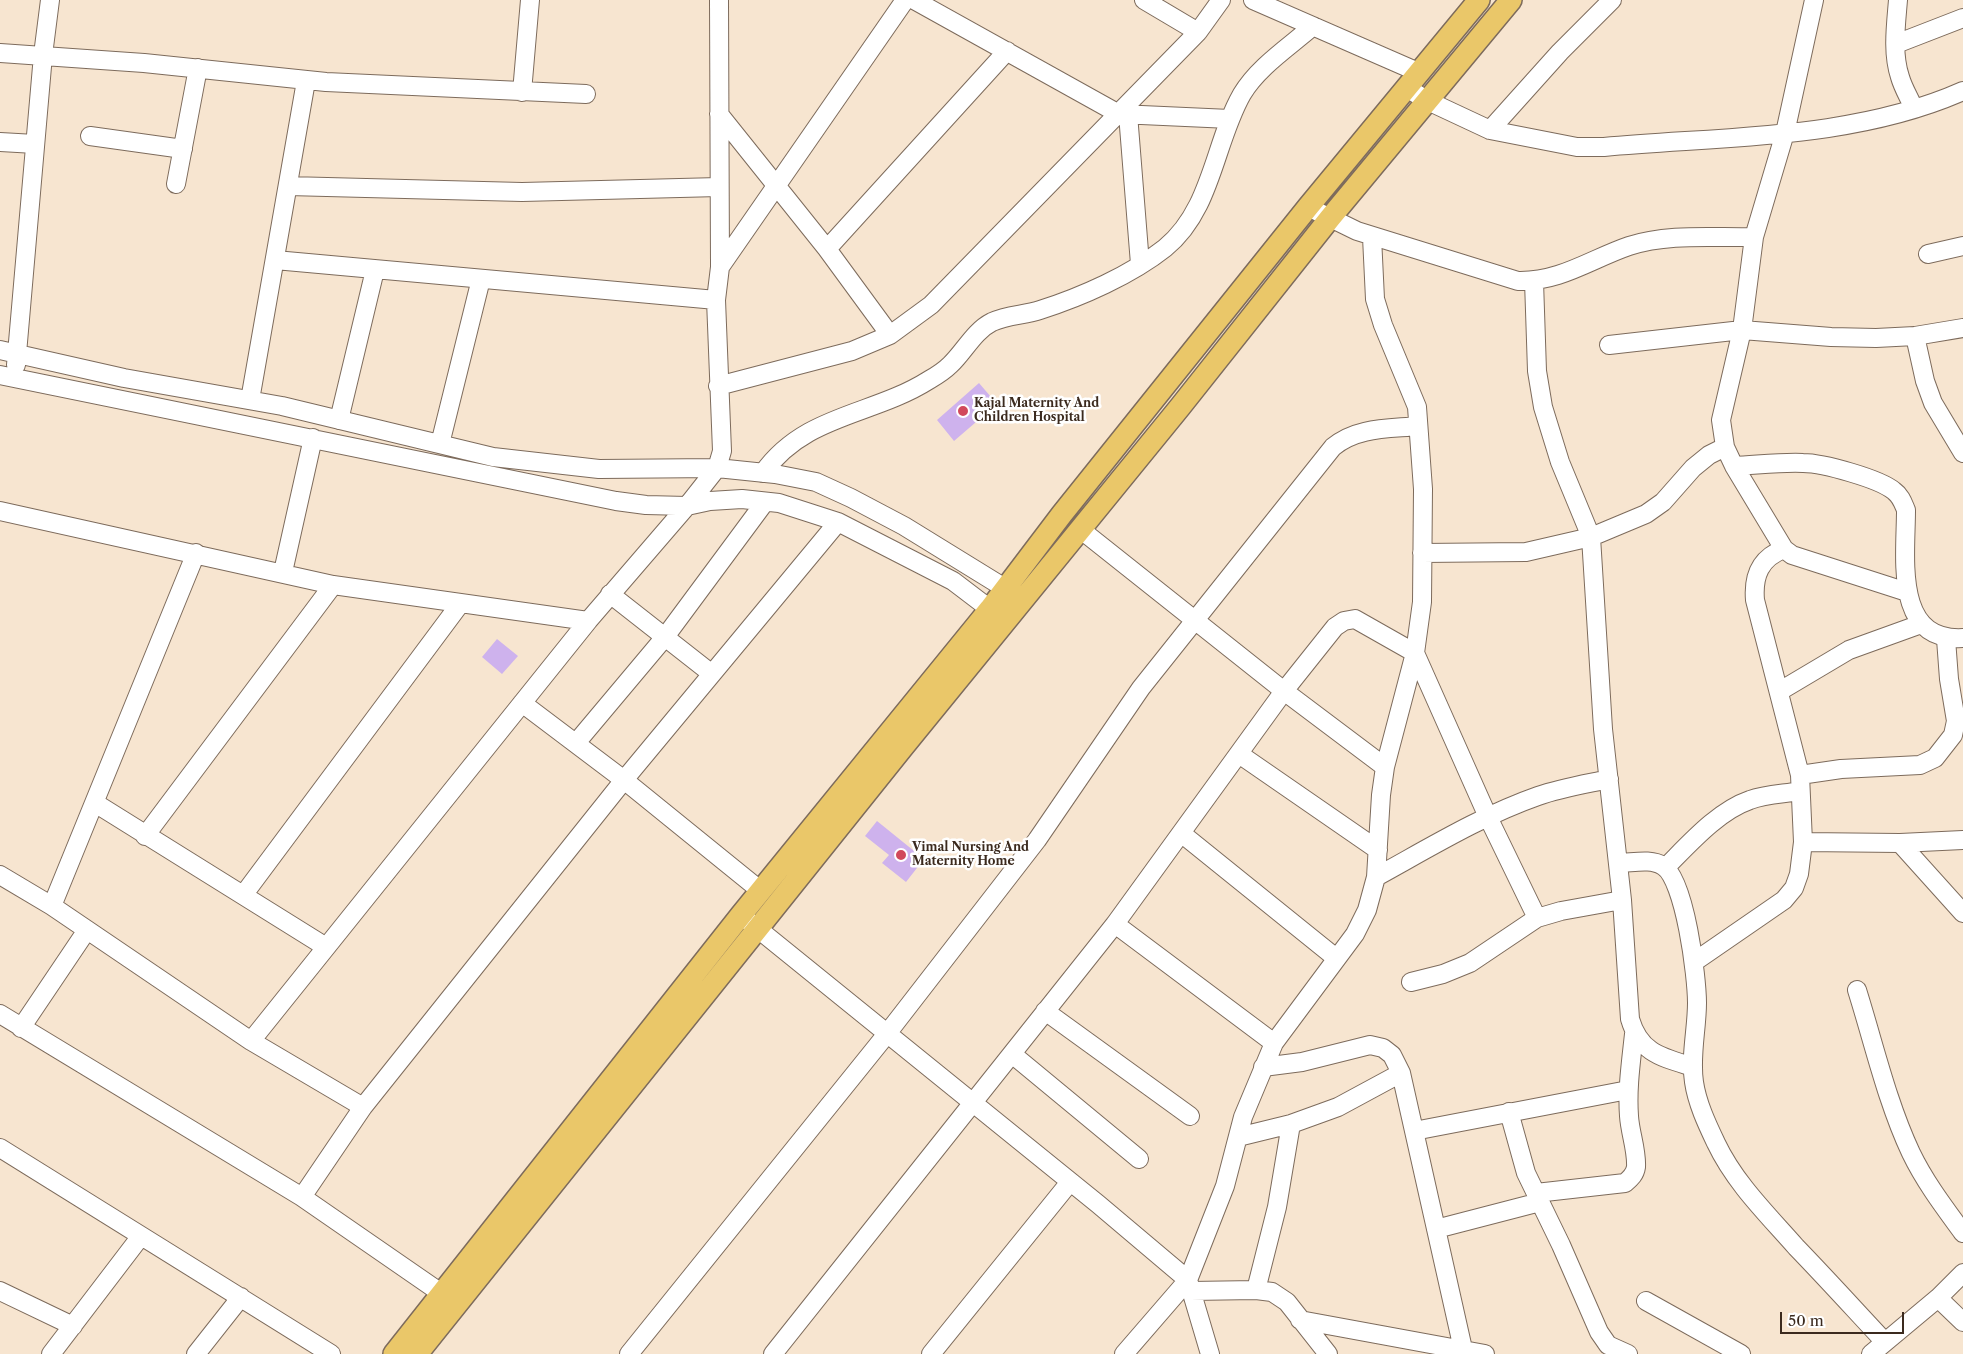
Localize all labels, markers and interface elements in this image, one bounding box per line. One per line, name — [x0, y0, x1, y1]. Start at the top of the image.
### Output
place label: Kajal Maternity And Children Hospital — [974, 397, 1099, 425]
marker: Kajal Maternity And Children Hospital — [956, 404, 970, 418]
place label: Vimal Nursing And Maternity Home — [912, 841, 1029, 869]
marker: Vimal Nursing And Maternity Home — [894, 848, 908, 862]
scale bar — [1783, 1302, 1907, 1334]
text: 50 m — [1788, 1311, 1824, 1330]

